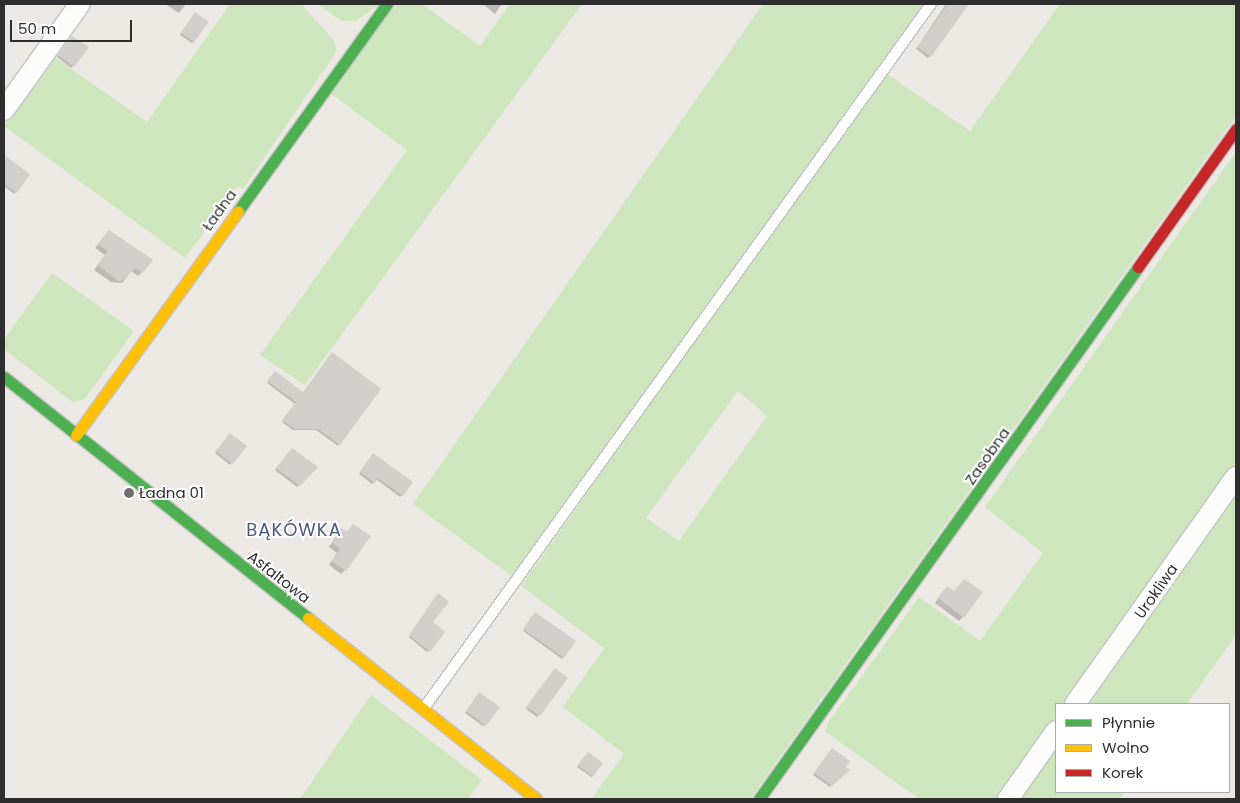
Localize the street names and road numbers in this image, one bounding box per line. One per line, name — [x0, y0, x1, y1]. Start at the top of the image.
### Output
street label: Ładna — [198, 186, 240, 234]
street label: Zasobna — [961, 424, 1013, 488]
street label: Asfaltowa — [244, 547, 314, 607]
street label: Urokliwa — [1131, 560, 1181, 622]

